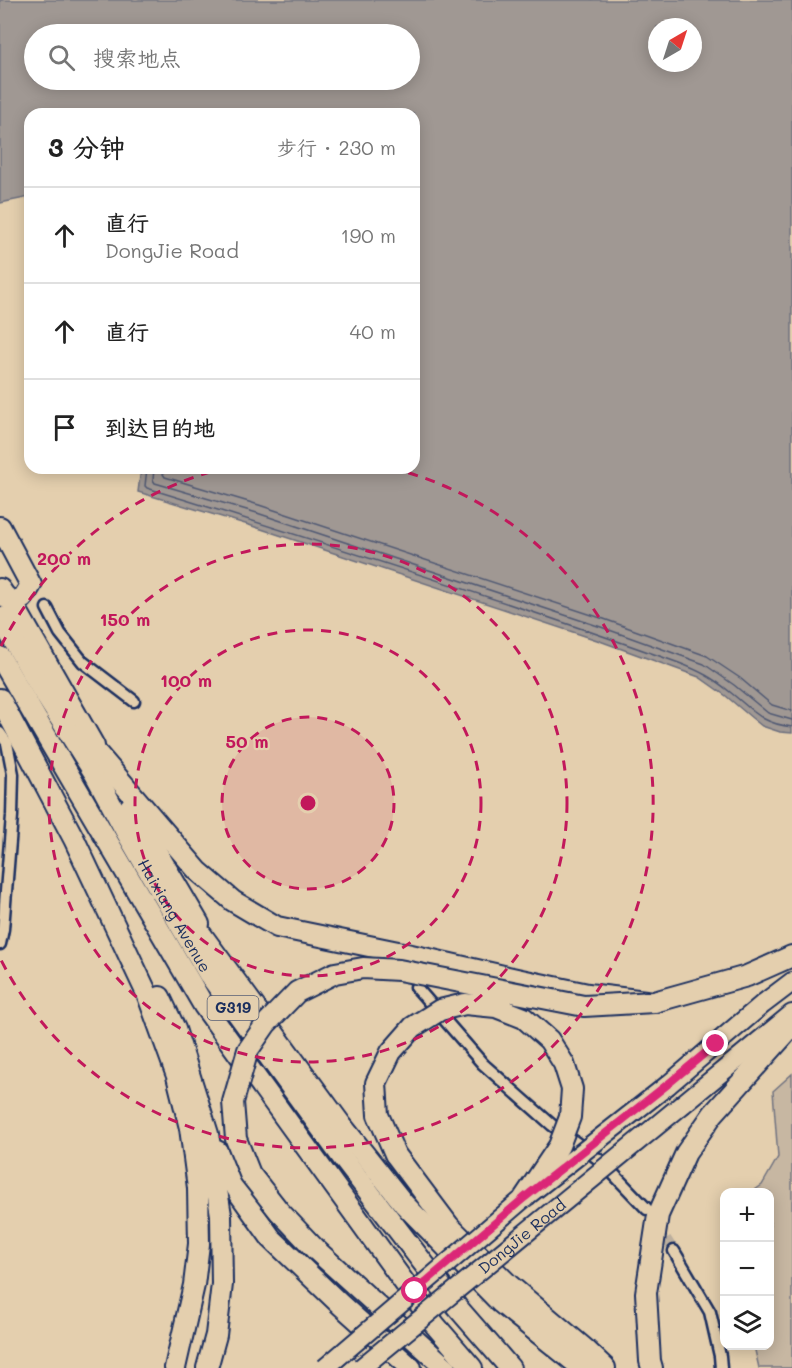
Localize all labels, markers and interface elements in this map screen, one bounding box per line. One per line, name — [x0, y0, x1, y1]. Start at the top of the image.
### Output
north arrow — [648, 18, 702, 72]
search box — [24, 24, 420, 90]
icon: search — [45, 41, 78, 74]
text: 搜索地点 — [93, 43, 181, 72]
text: 3 分钟 — [48, 130, 125, 164]
text: 步行 · 230 m — [277, 134, 396, 160]
text: 直行 — [105, 208, 149, 237]
icon: ahead — [48, 219, 81, 252]
text: 190 m — [341, 222, 396, 248]
text: DongJie Road — [105, 237, 239, 263]
icon: ahead — [48, 315, 81, 348]
text: 直行 — [105, 317, 149, 346]
text: 40 m — [350, 318, 396, 344]
icon: arrive — [48, 411, 81, 444]
text: 到达目的地 — [105, 413, 215, 442]
text: 200 m — [37, 546, 91, 570]
text: 150 m — [100, 607, 150, 631]
text: 100 m — [160, 668, 212, 692]
text: 50 m — [226, 729, 268, 753]
centre of rings — [298, 793, 318, 813]
street label: Haixiang Avenue — [134, 855, 216, 976]
road number: G319 — [208, 996, 258, 1020]
route end — [702, 1030, 728, 1056]
map controls — [720, 1188, 774, 1350]
button: + — [720, 1188, 774, 1242]
street label: DongJie Road — [473, 1194, 570, 1278]
button: − — [720, 1242, 774, 1296]
route start — [401, 1277, 427, 1303]
button: layers — [720, 1296, 774, 1350]

